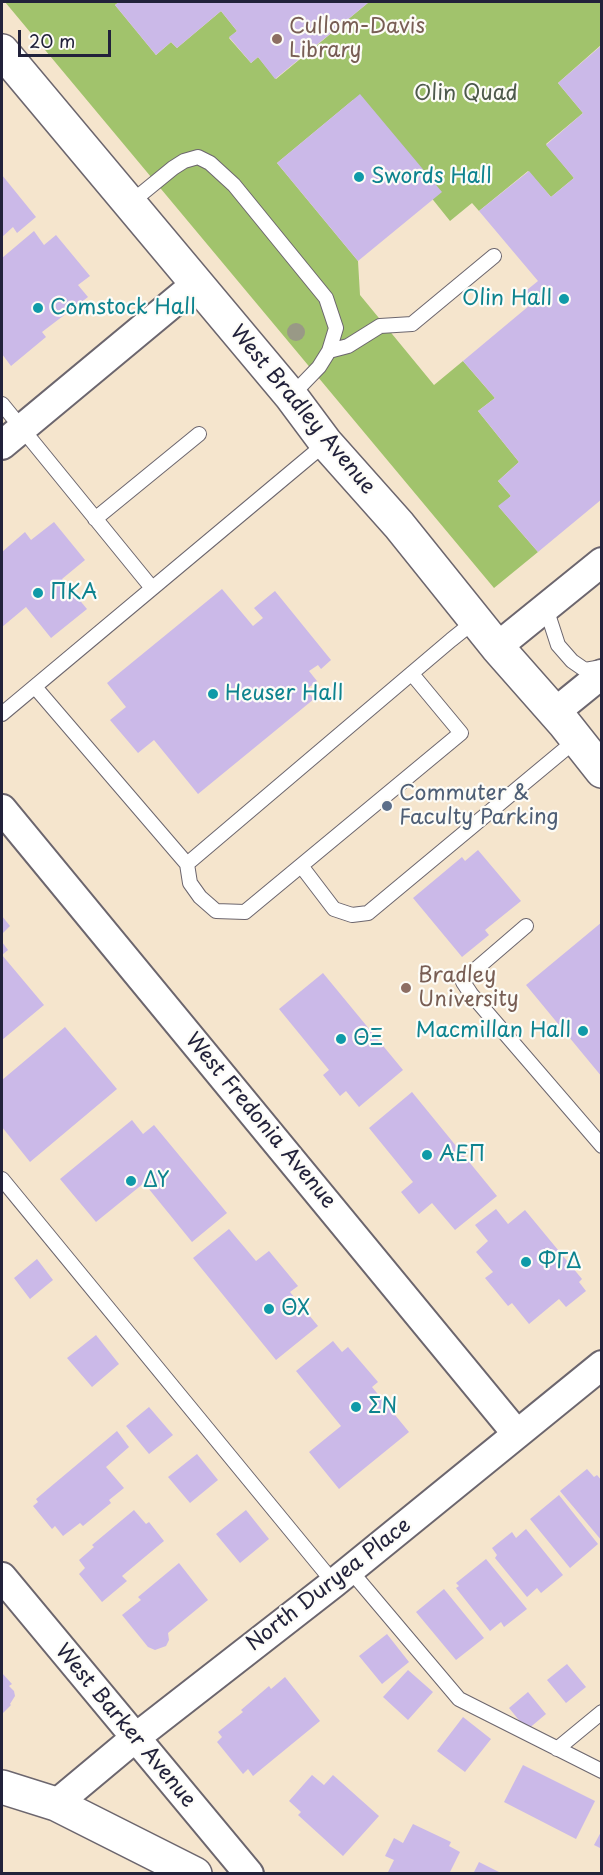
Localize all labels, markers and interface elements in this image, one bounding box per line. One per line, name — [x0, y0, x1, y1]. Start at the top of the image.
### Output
place label: Cullom-Davis Library — [289, 14, 425, 64]
scale bar — [21, 18, 114, 56]
text: 20 m — [29, 27, 75, 54]
marker: Cullom-Davis Library — [270, 32, 284, 46]
park label: Olin Quad — [414, 81, 518, 107]
place label: Swords Hall — [371, 164, 492, 190]
marker: Swords Hall — [352, 170, 366, 184]
place label: Olin Hall — [462, 286, 552, 312]
marker: Olin Hall — [557, 292, 571, 306]
place label: Comstock Hall — [50, 295, 196, 321]
marker: Comstock Hall — [31, 301, 45, 315]
street label: West Bradley Avenue — [224, 320, 380, 500]
place label: ΠΚΑ — [50, 580, 97, 606]
marker: ΠΚΑ — [31, 586, 45, 600]
place label: Heuser Hall — [225, 681, 343, 707]
marker: Heuser Hall — [206, 687, 220, 701]
place label: Commuter & Faculty Parking — [399, 781, 559, 831]
marker: Commuter & Faculty Parking — [380, 799, 394, 813]
place label: Bradley University — [418, 963, 519, 1013]
marker: Bradley University — [399, 981, 413, 995]
place label: Macmillan Hall — [416, 1018, 571, 1044]
marker: Macmillan Hall — [576, 1024, 590, 1038]
place label: ΘΞ — [353, 1026, 383, 1052]
street label: West Fredonia Avenue — [179, 1028, 341, 1214]
marker: ΘΞ — [334, 1032, 348, 1046]
place label: ΑΕΠ — [439, 1142, 485, 1168]
marker: ΑΕΠ — [420, 1148, 434, 1162]
place label: ΔΥ — [143, 1168, 169, 1194]
marker: ΔΥ — [124, 1174, 138, 1188]
place label: ΦΓΔ — [538, 1249, 582, 1275]
marker: ΦΓΔ — [519, 1255, 533, 1269]
place label: ΘΧ — [281, 1296, 310, 1322]
marker: ΘΧ — [262, 1302, 276, 1316]
place label: ΣΝ — [368, 1394, 397, 1420]
marker: ΣΝ — [349, 1400, 363, 1414]
street label: North Duryea Place — [242, 1513, 416, 1657]
street label: West Barker Avenue — [49, 1639, 201, 1813]

